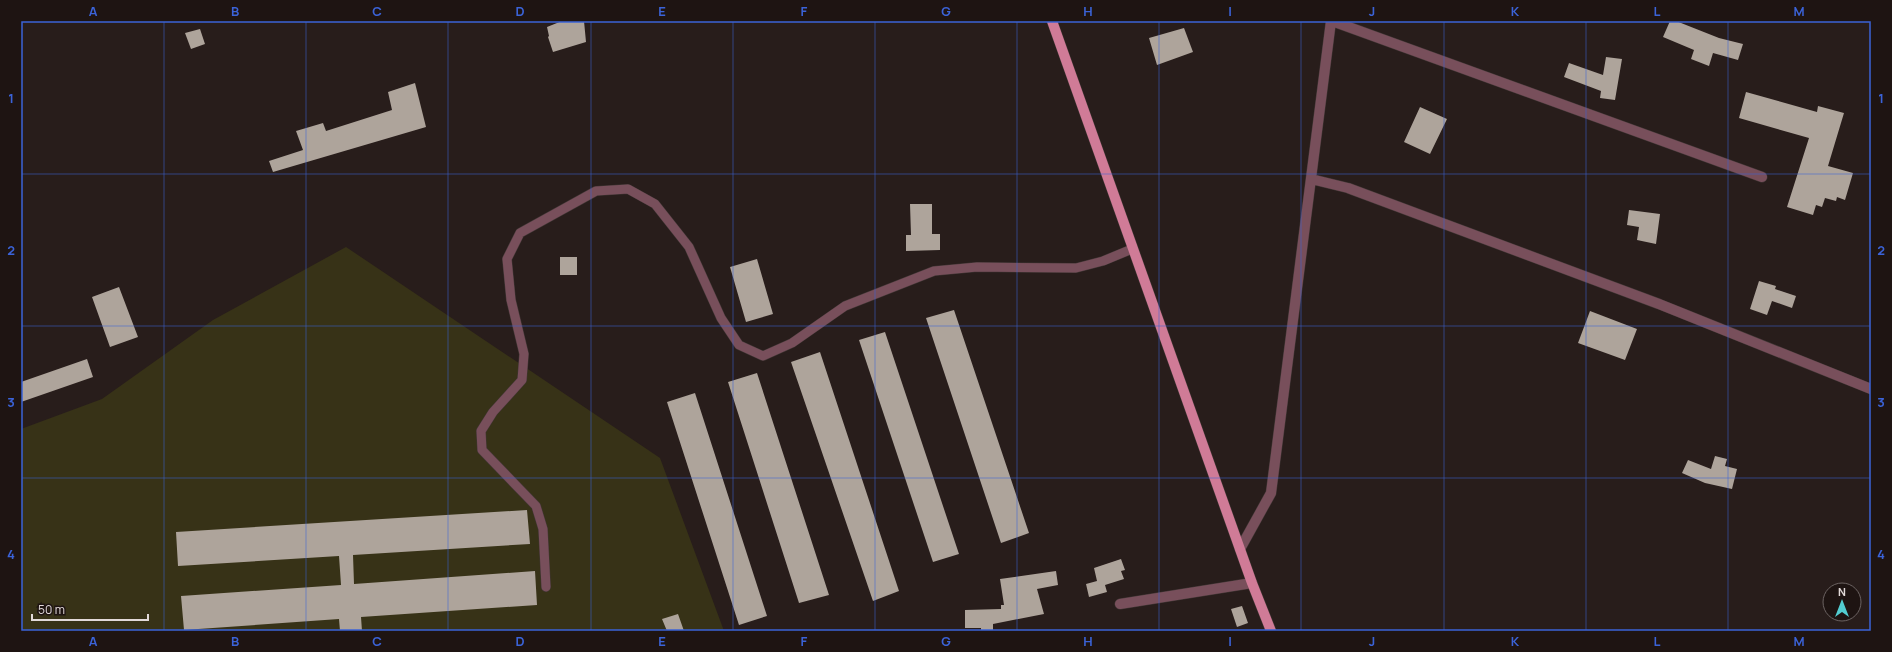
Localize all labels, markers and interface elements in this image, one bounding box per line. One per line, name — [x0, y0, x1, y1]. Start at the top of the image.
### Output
text: A — [89, 2, 98, 20]
text: B — [231, 2, 239, 20]
text: C — [372, 2, 382, 20]
text: D — [515, 2, 525, 20]
text: E — [658, 2, 666, 20]
text: F — [801, 2, 808, 20]
text: G — [941, 2, 951, 20]
text: H — [1083, 2, 1093, 20]
text: I — [1228, 2, 1232, 20]
text: J — [1369, 2, 1375, 20]
text: K — [1511, 2, 1520, 20]
text: L — [1654, 2, 1661, 20]
text: M — [1793, 2, 1805, 20]
text: 1 — [8, 89, 14, 107]
text: 1 — [1878, 89, 1884, 107]
text: 2 — [7, 241, 15, 259]
text: 2 — [1877, 241, 1885, 259]
text: 3 — [7, 393, 15, 411]
text: 3 — [1877, 393, 1885, 411]
text: 4 — [7, 545, 15, 563]
text: 4 — [1877, 545, 1885, 563]
north arrow — [1822, 582, 1862, 622]
text: N — [1838, 584, 1846, 599]
scale bar — [32, 596, 148, 622]
text: 50 m — [38, 601, 65, 618]
text: A — [89, 632, 98, 650]
text: B — [231, 632, 239, 650]
text: C — [372, 632, 382, 650]
text: D — [515, 632, 525, 650]
text: E — [658, 632, 666, 650]
text: F — [801, 632, 808, 650]
text: G — [941, 632, 951, 650]
text: H — [1083, 632, 1093, 650]
text: I — [1228, 632, 1232, 650]
text: J — [1369, 632, 1375, 650]
text: K — [1511, 632, 1520, 650]
text: L — [1654, 632, 1661, 650]
text: M — [1793, 632, 1805, 650]

